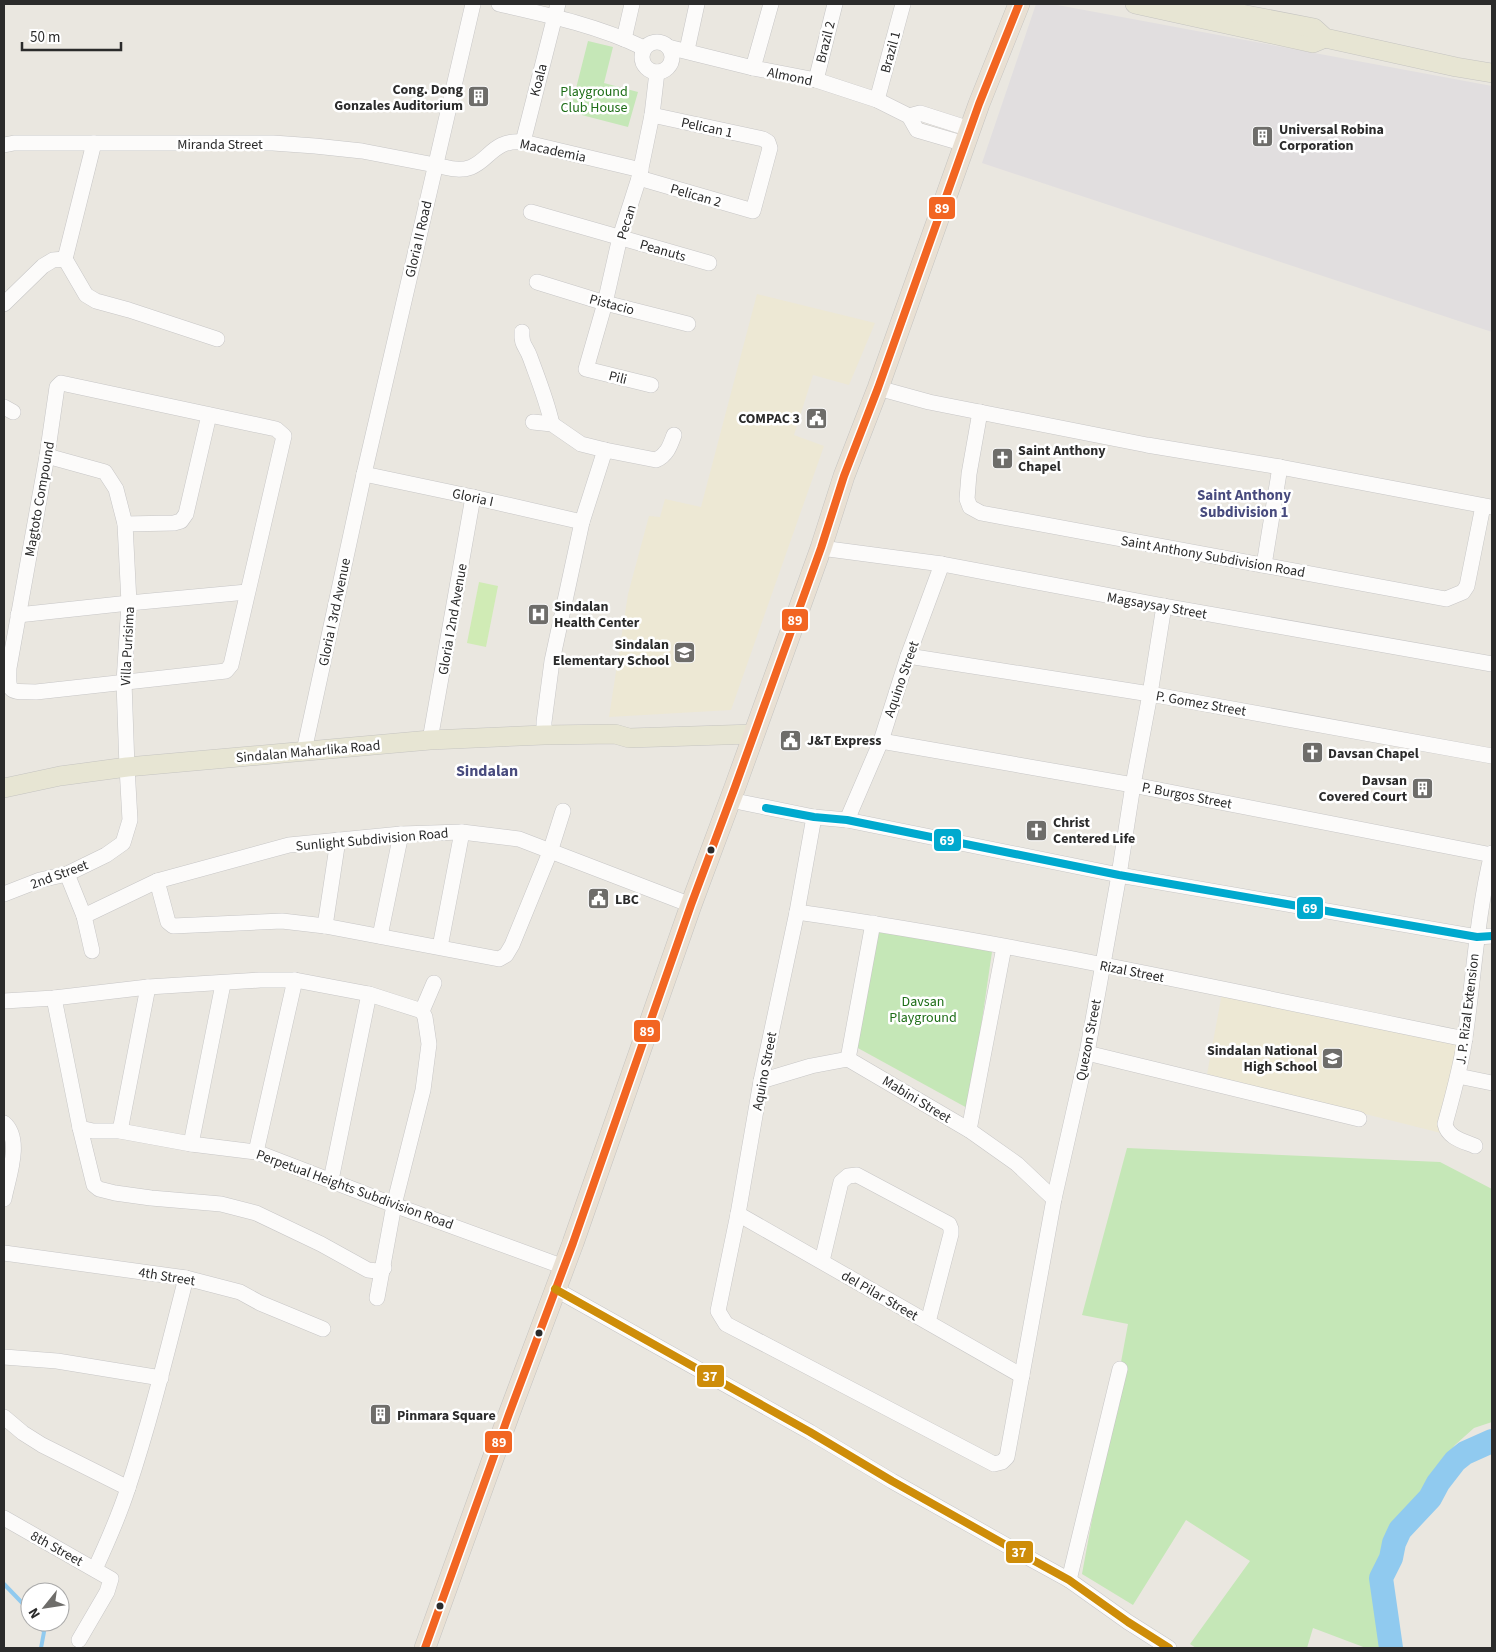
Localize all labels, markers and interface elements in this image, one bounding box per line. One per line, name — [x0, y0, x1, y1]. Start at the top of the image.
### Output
street label: Brazil 2 — [811, 19, 841, 65]
scale bar — [22, 20, 121, 52]
text: 50 m — [30, 27, 60, 48]
street label: Brazil 1 — [876, 29, 906, 75]
street label: Koala — [525, 62, 553, 99]
street label: Almond — [765, 62, 814, 92]
place label: Cong. Dong Gonzales Auditorium — [334, 80, 464, 116]
park label: Playground Club House — [560, 82, 628, 118]
building icon: Cong. Dong Gonzales Auditorium — [467, 85, 491, 109]
street label: Pelican 1 — [679, 113, 734, 143]
place label: Universal Robina Corporation — [1279, 120, 1384, 156]
building icon: Universal Robina Corporation — [1251, 125, 1275, 149]
street label: Macademia — [518, 134, 588, 168]
street label: Miranda Street — [177, 135, 263, 155]
street label: Pelican 2 — [668, 179, 724, 213]
line badge: 89 — [928, 196, 956, 220]
street label: Gloria II Road — [400, 199, 438, 280]
text: 89 — [935, 199, 949, 219]
street label: Pecan — [612, 202, 642, 242]
street label: Peanuts — [637, 235, 688, 267]
street label: Pistacio — [587, 289, 636, 321]
street label: Pili — [606, 366, 629, 390]
public building icon: COMPAC 3 — [804, 406, 828, 430]
place label: COMPAC 3 — [738, 409, 800, 429]
street label: Magtoto Compound — [20, 440, 60, 558]
place label: Saint Anthony Chapel — [1018, 441, 1106, 477]
church icon: Saint Anthony Chapel — [990, 446, 1014, 470]
street label: Gloria I — [450, 484, 495, 512]
district label: Saint Anthony Subdivision 1 — [1197, 485, 1291, 523]
street label: Saint Anthony Subdivision Road — [1119, 531, 1307, 583]
street label: Gloria I 3rd Avenue — [314, 556, 356, 668]
street label: Gloria I 2nd Avenue — [433, 562, 473, 676]
street label: Magsaysay Street — [1105, 587, 1209, 625]
place label: Sindalan Health Center — [554, 597, 640, 633]
hospital icon: Sindalan Health Center — [526, 602, 550, 626]
street label: Villa Purisima — [116, 606, 140, 686]
line badge: 89 — [781, 608, 809, 632]
text: 89 — [788, 611, 802, 631]
place label: Sindalan Elementary School — [553, 635, 669, 671]
street label: Aquino Street — [880, 638, 924, 720]
school or university icon: Sindalan Elementary School — [673, 640, 697, 664]
street label: P. Gomez Street — [1154, 686, 1248, 722]
public building icon: J&T Express — [779, 728, 803, 752]
place label: J&T Express — [807, 731, 881, 751]
street label: Sindalan Maharlika Road — [235, 736, 381, 768]
church icon: Davsan Chapel — [1300, 741, 1324, 765]
place label: Davsan Chapel — [1328, 744, 1419, 764]
district label: Sindalan — [456, 760, 518, 782]
place label: Davsan Covered Court — [1318, 771, 1408, 807]
building icon: Davsan Covered Court — [1411, 776, 1435, 800]
street label: P. Burgos Street — [1140, 777, 1234, 815]
place label: Christ Centered Life — [1053, 813, 1135, 849]
church icon: Christ Centered Life — [1025, 818, 1049, 842]
street label: Sunlight Subdivision Road — [295, 823, 449, 857]
line badge: 69 — [933, 828, 962, 852]
text: 69 — [940, 831, 954, 851]
unlabelled marker — [706, 845, 716, 855]
street label: 2nd Street — [28, 855, 91, 895]
public building icon: LBC — [587, 887, 611, 911]
place label: LBC — [615, 890, 639, 910]
line badge: 69 — [1296, 896, 1324, 920]
text: 69 — [1303, 899, 1317, 919]
street label: J. P. Rizal Extension — [1451, 952, 1485, 1066]
street label: Rizal Street — [1098, 956, 1166, 988]
park label: Davsan Playground — [889, 992, 957, 1028]
street label: Quezon Street — [1071, 997, 1107, 1083]
line badge: 89 — [633, 1019, 661, 1043]
text: 89 — [640, 1022, 654, 1042]
street label: Aquino Street — [748, 1030, 782, 1112]
place label: Sindalan National High School — [1207, 1041, 1317, 1077]
school or university icon: Sindalan National High School — [1321, 1046, 1345, 1070]
street label: Mabini Street — [878, 1071, 955, 1128]
street label: Perpetual Heights Subdivision Road — [253, 1145, 456, 1235]
street label: 4th Street — [137, 1263, 197, 1291]
street label: del Pilar Street — [837, 1266, 922, 1326]
unlabelled marker — [534, 1328, 544, 1338]
line badge: 37 — [696, 1364, 725, 1388]
text: 37 — [703, 1367, 717, 1387]
building icon: Pinmara Square — [369, 1403, 393, 1427]
place label: Pinmara Square — [397, 1406, 496, 1426]
line badge: 89 — [484, 1430, 513, 1454]
text: 89 — [492, 1433, 506, 1453]
street label: 8th Street — [27, 1526, 87, 1572]
line badge: 37 — [1005, 1540, 1034, 1564]
text: 37 — [1012, 1543, 1026, 1563]
north arrow — [20, 1582, 70, 1632]
unlabelled marker — [435, 1601, 445, 1611]
text: N — [24, 1604, 46, 1622]

